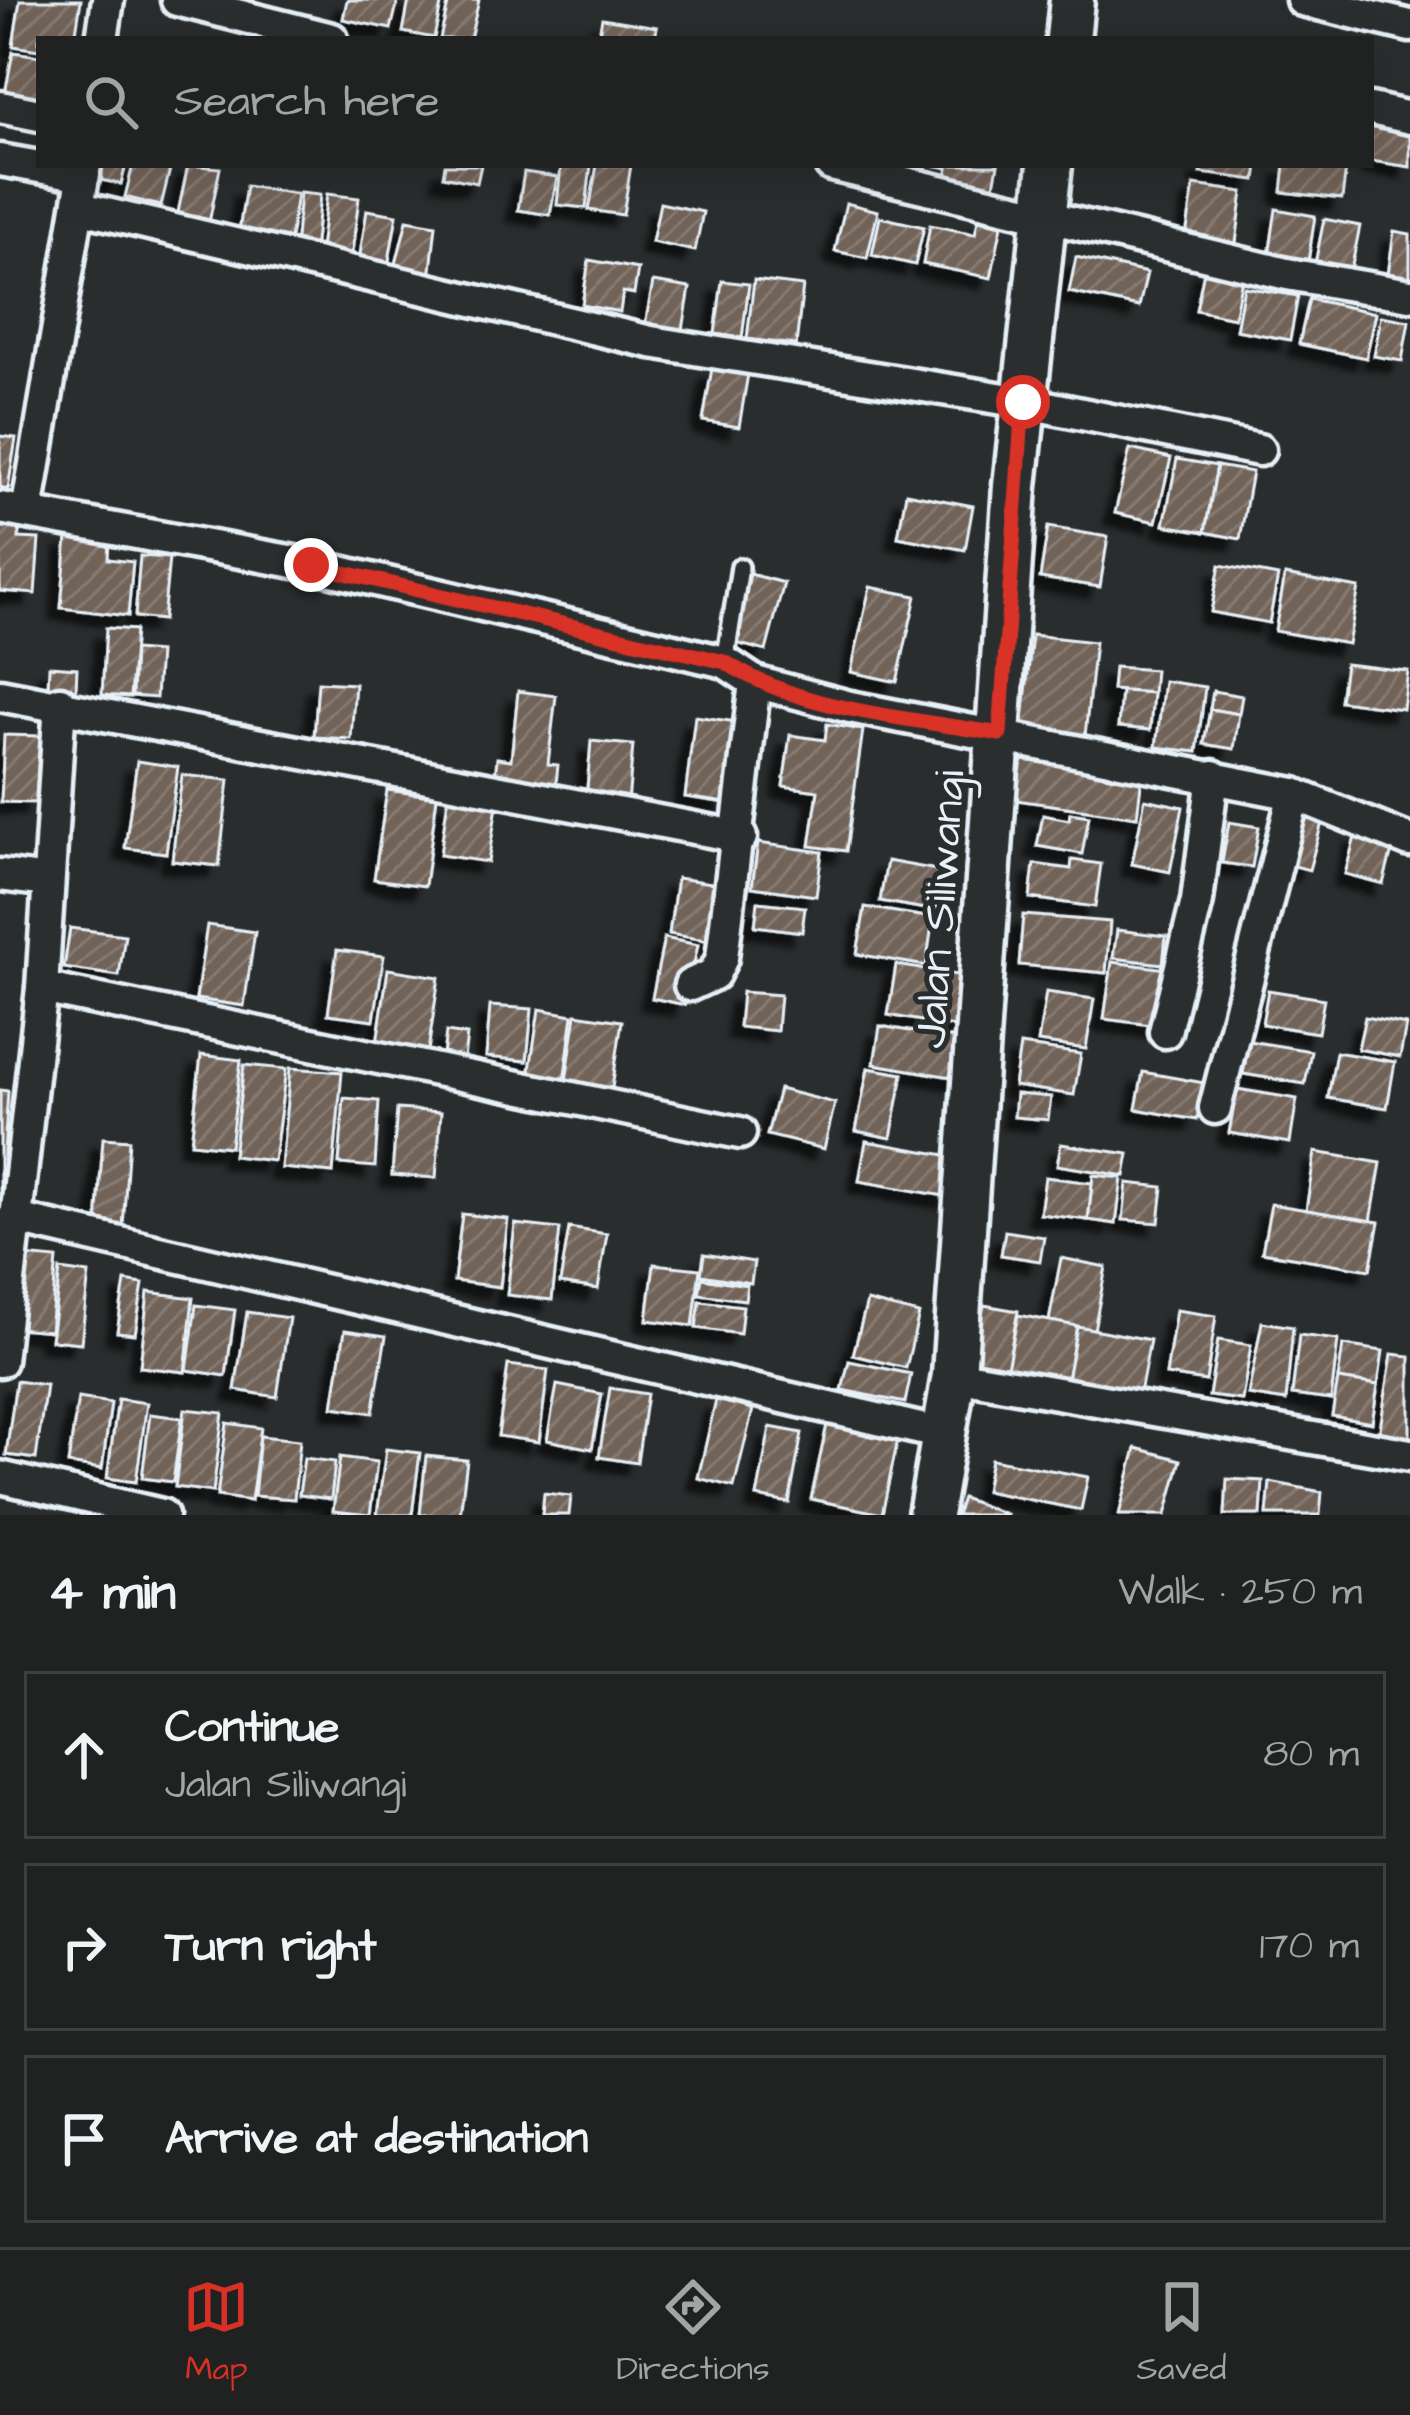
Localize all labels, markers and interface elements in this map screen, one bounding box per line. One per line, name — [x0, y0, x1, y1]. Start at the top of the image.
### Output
search box — [36, 36, 1374, 168]
icon: search — [78, 69, 144, 135]
text: Search here — [174, 71, 440, 133]
route start — [996, 375, 1050, 429]
route end — [284, 538, 338, 592]
street label: Jalan Siliwangi — [900, 768, 982, 1050]
text: 4 min — [48, 1558, 176, 1629]
text: Walk · 250 m — [1118, 1566, 1362, 1620]
text: Continue — [165, 1697, 339, 1759]
icon: ahead — [51, 1722, 117, 1788]
text: 80 m — [1263, 1728, 1359, 1782]
text: Jalan Siliwangi — [165, 1759, 406, 1813]
icon: right — [51, 1914, 117, 1980]
text: Turn right — [165, 1916, 377, 1978]
text: 170 m — [1259, 1920, 1359, 1974]
icon: arrive — [51, 2106, 117, 2172]
text: Arrive at destination — [165, 2108, 588, 2170]
tab: Map — [183, 2274, 249, 2392]
tab: Directions — [616, 2274, 770, 2392]
tab: Saved — [1137, 2274, 1227, 2392]

